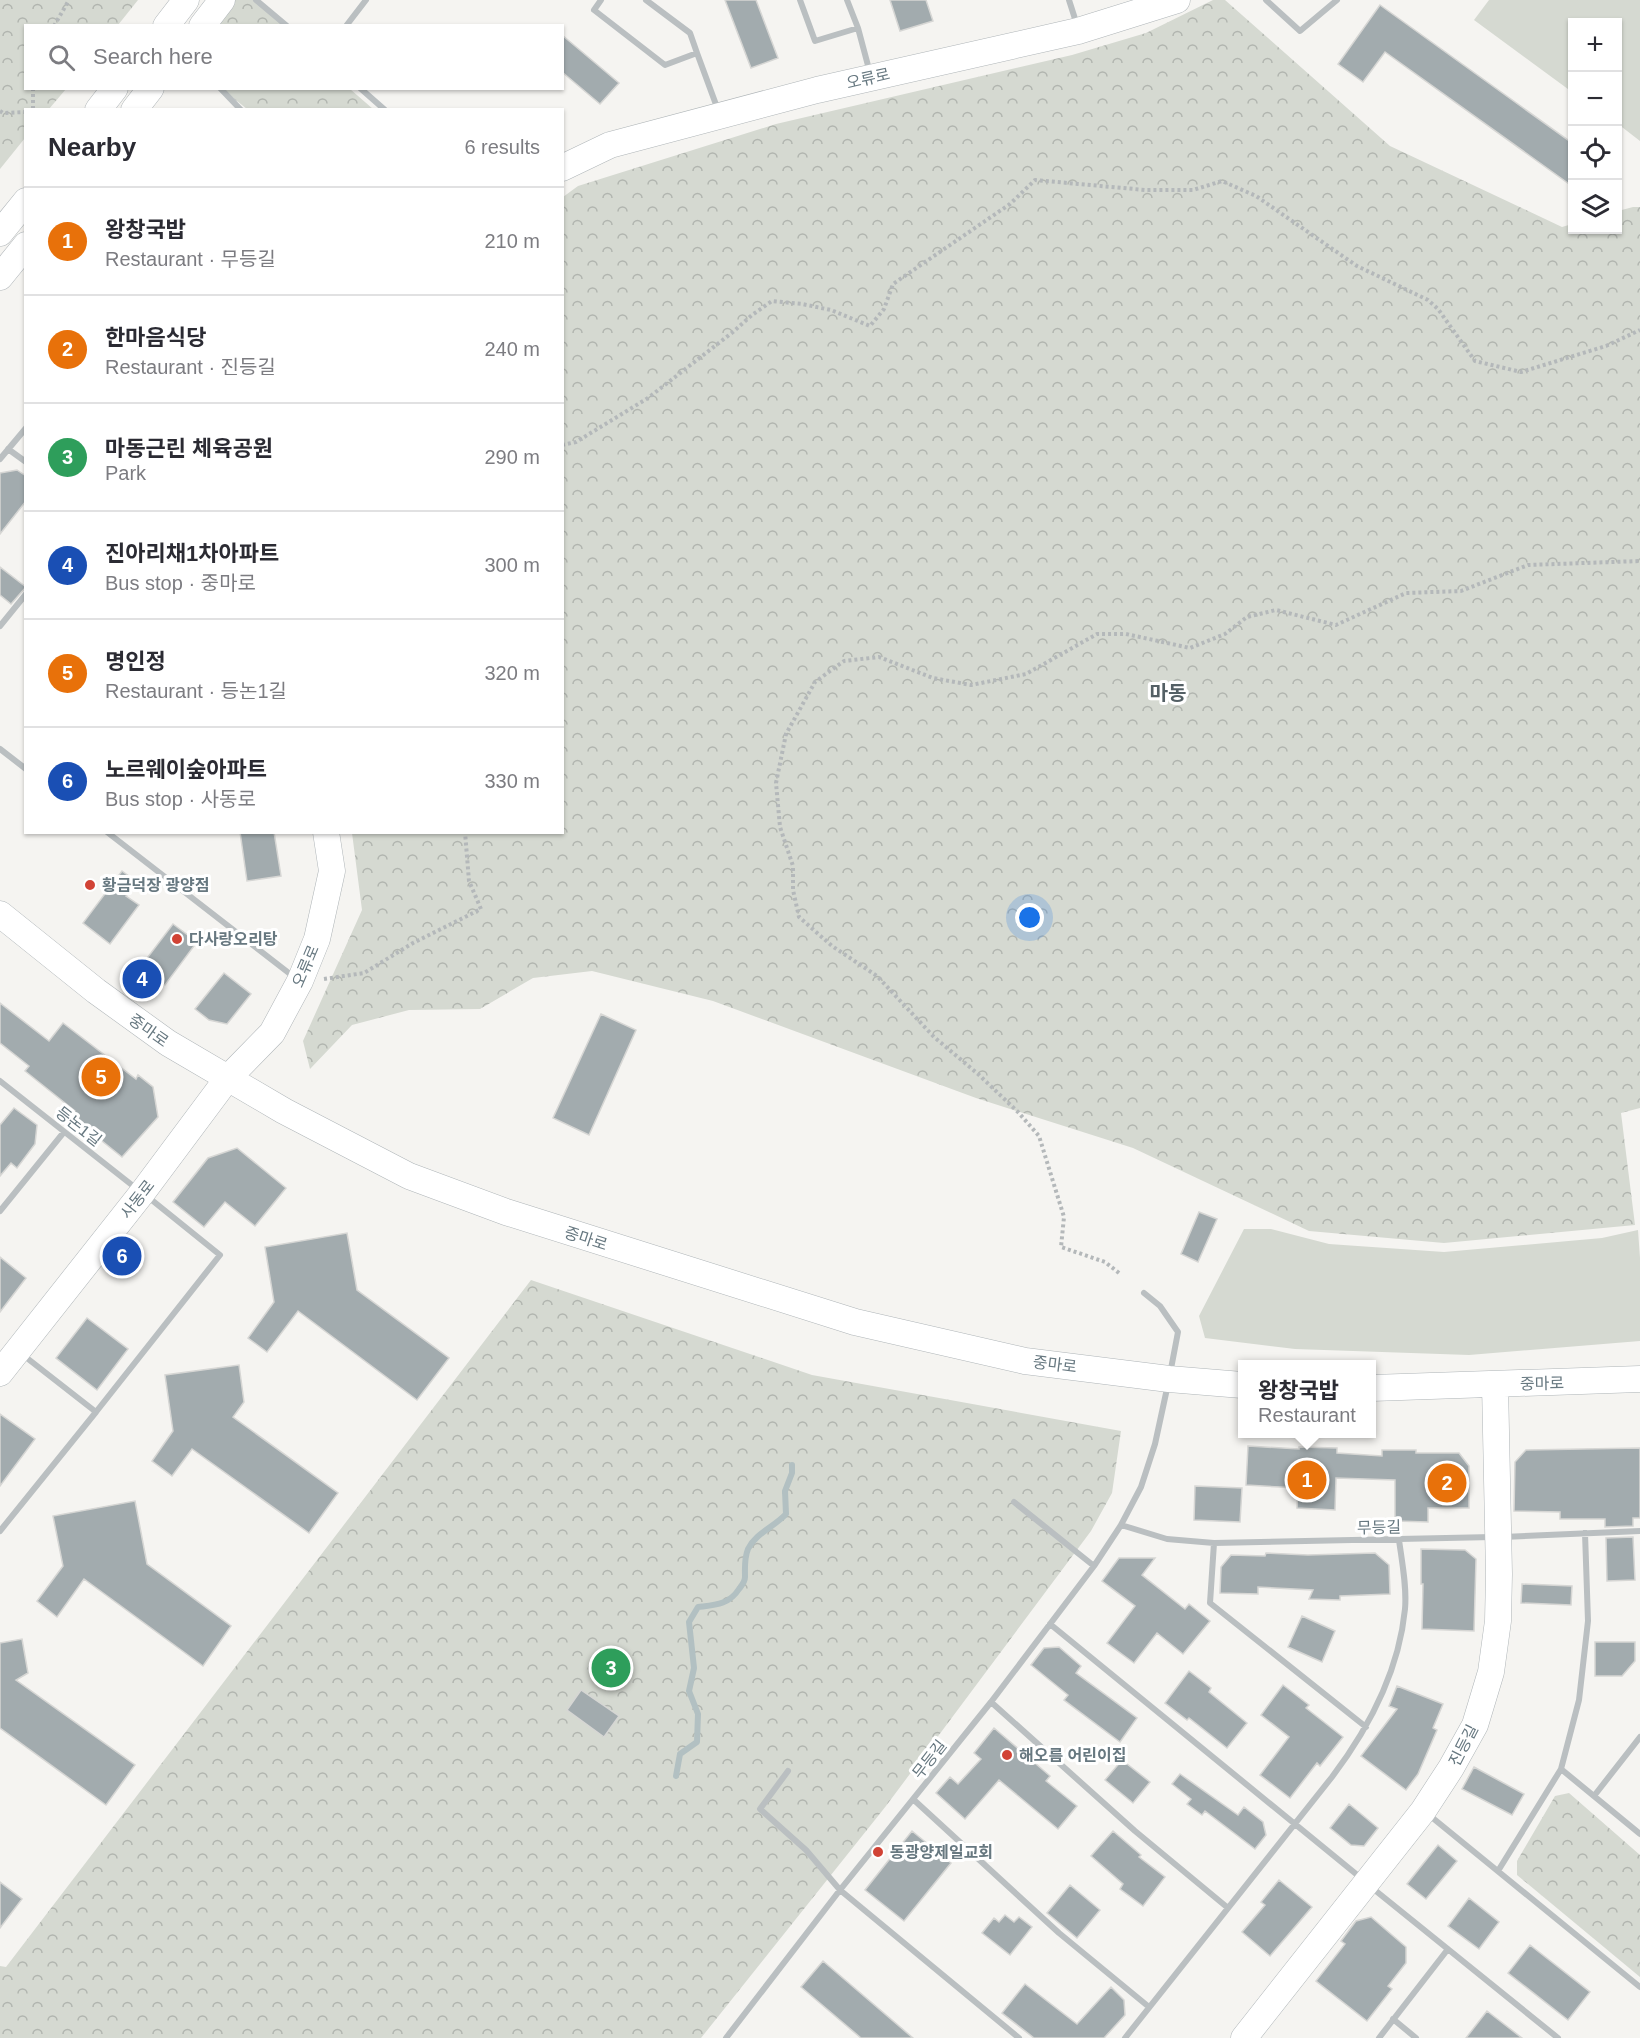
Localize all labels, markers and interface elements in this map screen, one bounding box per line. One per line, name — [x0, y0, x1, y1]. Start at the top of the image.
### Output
map controls — [1568, 18, 1622, 234]
button: + — [1568, 18, 1622, 72]
search box — [24, 24, 564, 90]
icon: search — [45, 41, 78, 74]
text: Search here — [93, 44, 213, 69]
street label: 오류로 — [845, 65, 892, 92]
button: − — [1568, 72, 1622, 126]
button: locate — [1568, 126, 1622, 180]
text: Nearby — [48, 132, 136, 162]
text: 6 results — [464, 136, 540, 158]
button: layers — [1568, 180, 1622, 234]
text: 왕창국밥 — [105, 217, 186, 242]
text: 1 — [62, 230, 73, 252]
text: 210 m — [484, 230, 540, 252]
text: Restaurant · 무등길 — [105, 248, 276, 270]
text: 한마음식당 — [105, 325, 206, 350]
text: 2 — [62, 338, 73, 360]
text: 240 m — [484, 338, 540, 360]
text: Restaurant · 진등길 — [105, 356, 276, 378]
text: 마동근린 체육공원 — [105, 436, 273, 461]
text: 3 — [62, 446, 73, 468]
text: 290 m — [484, 446, 540, 468]
text: Park — [105, 462, 146, 484]
text: 진아리채1차아파트 — [105, 541, 279, 566]
text: 4 — [62, 554, 73, 576]
text: 300 m — [484, 554, 540, 576]
text: Bus stop · 중마로 — [105, 572, 256, 594]
text: 명인정 — [105, 649, 166, 674]
text: 5 — [62, 662, 73, 684]
text: 320 m — [484, 662, 540, 684]
text: Restaurant · 등논1길 — [105, 680, 287, 702]
district label: 마동 — [1150, 682, 1186, 704]
text: 노르웨이숲아파트 — [105, 757, 267, 782]
text: 6 — [62, 770, 73, 792]
text: 330 m — [484, 770, 540, 792]
text: Bus stop · 사동로 — [105, 788, 256, 810]
place label: 황금덕장 광양점 — [102, 876, 210, 894]
marker: 황금덕장 광양점 — [83, 878, 97, 892]
your location — [1015, 903, 1044, 932]
place label: 다사랑오리탕 — [189, 931, 278, 948]
marker: 다사랑오리탕 — [170, 932, 184, 946]
street label: 오류로 — [289, 942, 322, 990]
pin: 4 — [122, 956, 162, 1002]
street label: 중마로 — [126, 1011, 172, 1050]
pin: 5 — [82, 1054, 120, 1100]
street label: 등논1길 — [53, 1103, 105, 1149]
street label: 사동로 — [117, 1176, 158, 1222]
street label: 중마로 — [562, 1224, 610, 1253]
pin: 6 — [102, 1234, 142, 1278]
street label: 중마로 — [1032, 1353, 1078, 1376]
popup — [1238, 1360, 1376, 1438]
street label: 중마로 — [1520, 1375, 1565, 1392]
text: 왕창국밥 — [1258, 1378, 1339, 1403]
text: Restaurant — [1258, 1404, 1356, 1426]
pin: 1 — [1288, 1458, 1326, 1502]
pin: 2 — [1428, 1460, 1466, 1506]
street label: 무등길 — [1357, 1519, 1401, 1536]
pin: 3 — [592, 1646, 630, 1690]
street label: 진등길 — [1446, 1722, 1481, 1769]
street label: 무등길 — [909, 1737, 950, 1782]
place label: 해오름 어린이집 — [1019, 1747, 1127, 1764]
marker: 해오름 어린이집 — [1000, 1748, 1014, 1762]
place label: 동광양제일교회 — [890, 1844, 993, 1861]
marker: 동광양제일교회 — [871, 1845, 885, 1859]

